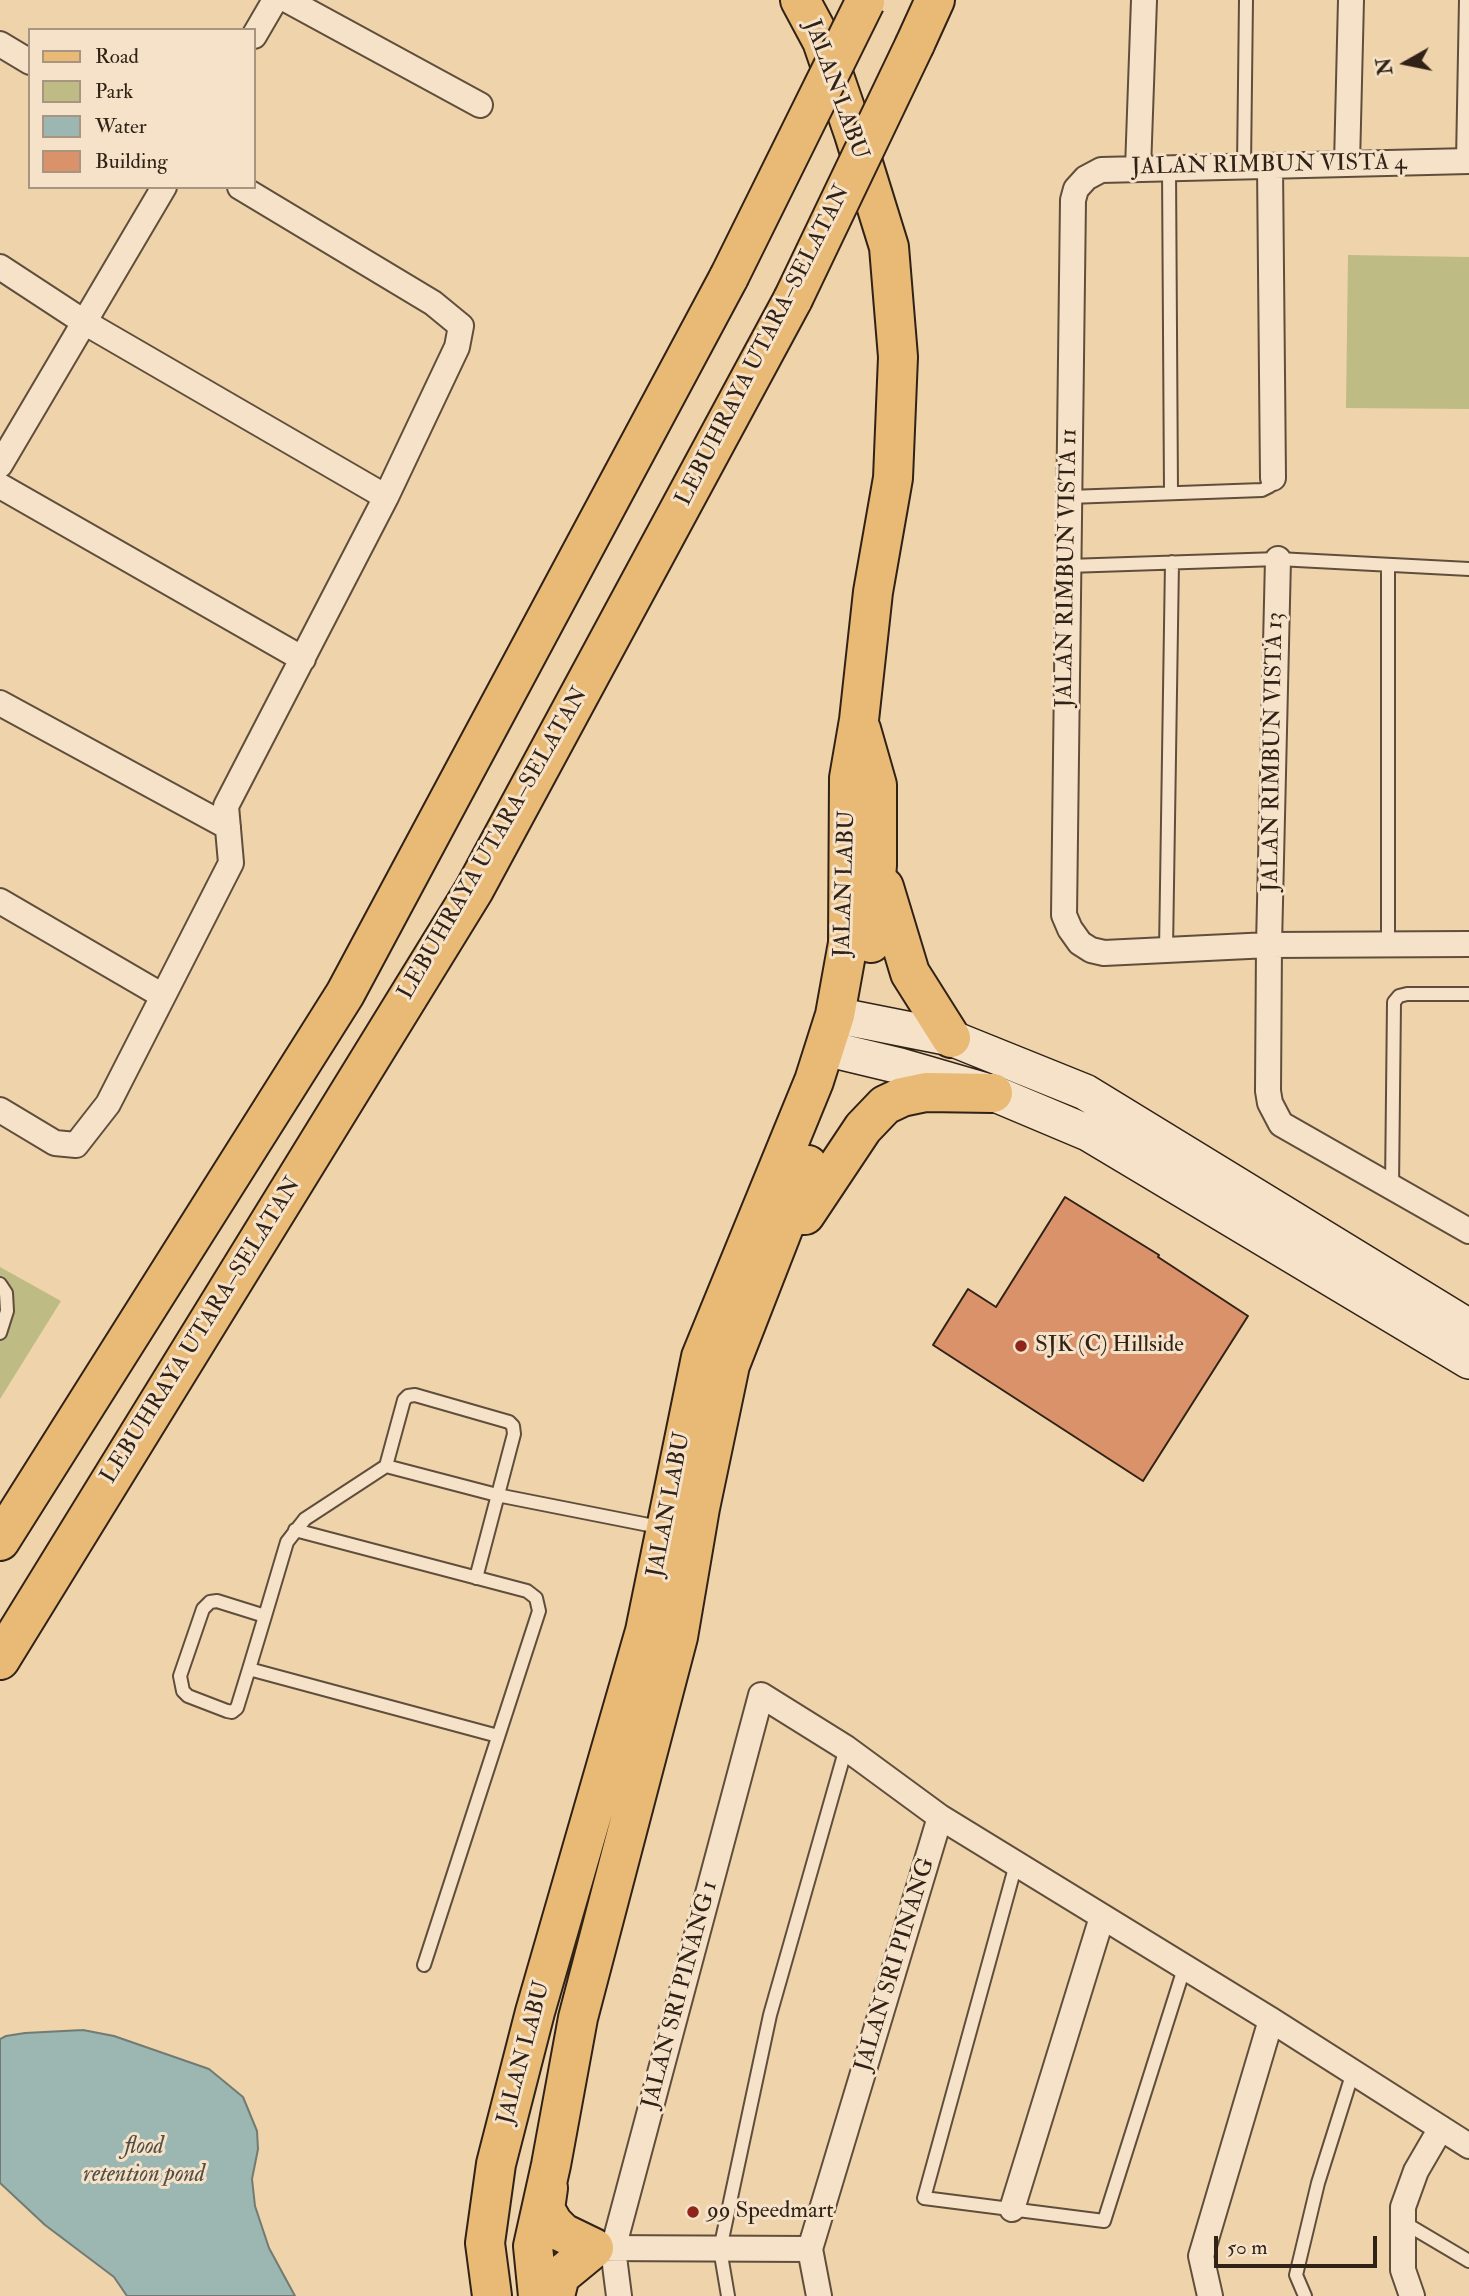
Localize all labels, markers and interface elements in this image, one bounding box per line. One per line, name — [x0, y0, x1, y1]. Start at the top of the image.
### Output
street label: JALAN LABU — [797, 16, 873, 164]
legend — [28, 28, 256, 189]
north arrow — [1371, 28, 1441, 98]
text: Road — [95, 43, 139, 70]
text: N — [1372, 56, 1398, 77]
text: Park — [95, 78, 133, 105]
text: Water — [95, 113, 147, 140]
text: Building — [95, 148, 168, 175]
street label: JALAN RIMBUN VISTA 4 — [1131, 150, 1407, 182]
street label: LEBUHRAYA UTARA–SELATAN — [671, 181, 857, 511]
street label: JALAN RIMBUN VISTA 11 — [1052, 428, 1084, 708]
street label: JALAN RIMBUN VISTA 13 — [1258, 612, 1290, 892]
street label: LEBUHRAYA UTARA–SELATAN — [393, 683, 595, 1005]
street label: JALAN LABU — [830, 810, 862, 958]
street label: LEBUHRAYA UTARA–SELATAN — [96, 1173, 308, 1489]
place label: SJK (C) Hillside — [1035, 1332, 1184, 1360]
marker: SJK (C) Hillside — [1013, 1338, 1029, 1354]
street label: JALAN LABU — [642, 1430, 698, 1580]
street label: JALAN SRI PINANG — [850, 1855, 942, 2075]
street label: JALAN SRI PINANG 1 — [637, 1878, 725, 2112]
street label: JALAN LABU — [493, 1978, 557, 2128]
water label: flood retention pond — [83, 2134, 205, 2190]
place label: 99 Speedmart — [707, 2198, 834, 2226]
marker: 99 Speedmart — [685, 2204, 701, 2220]
scale bar — [1217, 2222, 1380, 2266]
text: 50 m — [1227, 2234, 1268, 2261]

